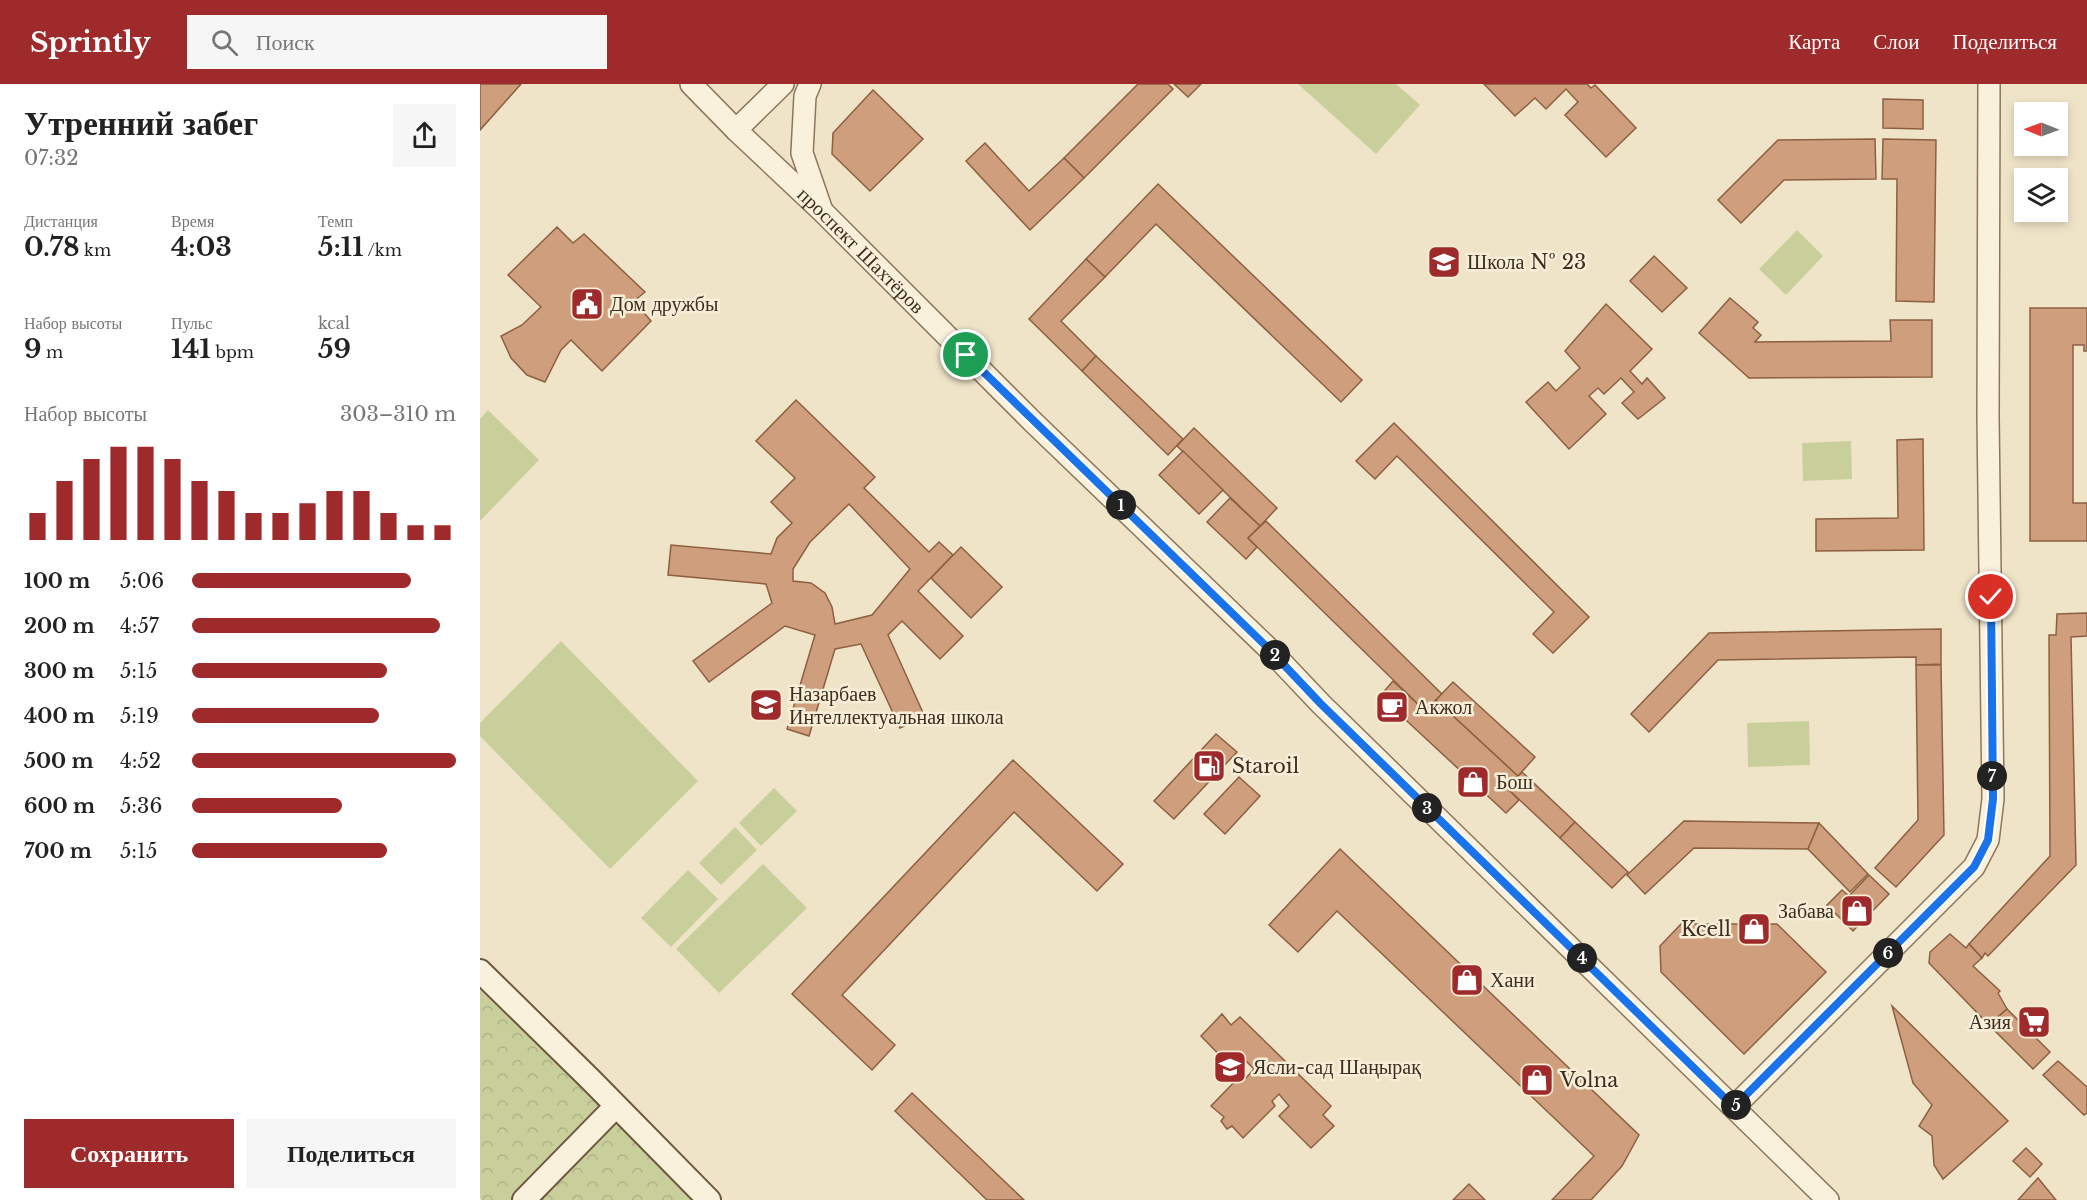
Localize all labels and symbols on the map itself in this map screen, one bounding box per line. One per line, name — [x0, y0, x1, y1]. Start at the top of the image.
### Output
north arrow — [2014, 102, 2068, 156]
street label: проспект Шахтёров — [793, 182, 930, 319]
school or university icon: Школа № 23 — [1426, 244, 1462, 280]
place label: Школа № 23 — [1467, 250, 1586, 274]
public building icon: Дом дружбы — [569, 286, 605, 322]
place label: Дом дружбы — [610, 292, 718, 316]
pin — [940, 329, 991, 380]
pin: 1 — [1106, 490, 1136, 520]
pin — [1965, 571, 2016, 622]
pin: 2 — [1260, 640, 1290, 670]
place label: Назарбаев Интеллектуальная школа — [789, 682, 1004, 729]
school or university icon: Назарбаев Интеллектуальная школа — [748, 687, 784, 723]
cafe icon: Акжол — [1374, 689, 1410, 725]
place label: Акжол — [1415, 695, 1472, 719]
fuel station icon: Staroil — [1191, 748, 1227, 784]
place label: Staroil — [1232, 754, 1299, 778]
pin: 7 — [1977, 761, 2007, 791]
shop icon: Бош — [1455, 764, 1491, 800]
place label: Бош — [1496, 770, 1533, 794]
pin: 3 — [1412, 793, 1442, 823]
shop icon: Забава — [1839, 893, 1875, 929]
place label: Забава — [1778, 899, 1834, 923]
shop icon: Kcell — [1736, 911, 1772, 947]
place label: Kcell — [1681, 917, 1731, 941]
pin: 6 — [1873, 938, 1903, 968]
pin: 4 — [1567, 943, 1597, 973]
shop icon: Хани — [1449, 962, 1485, 998]
place label: Хани — [1490, 968, 1535, 992]
supermarket icon: Азия — [2016, 1004, 2052, 1040]
place label: Азия — [1969, 1010, 2011, 1034]
school or university icon: Ясли-сад Шаңырақ — [1212, 1049, 1248, 1085]
place label: Ясли-сад Шаңырақ — [1253, 1055, 1421, 1079]
shop icon: Volna — [1519, 1062, 1555, 1098]
place label: Volna — [1559, 1068, 1619, 1092]
pin: 5 — [1721, 1090, 1751, 1120]

